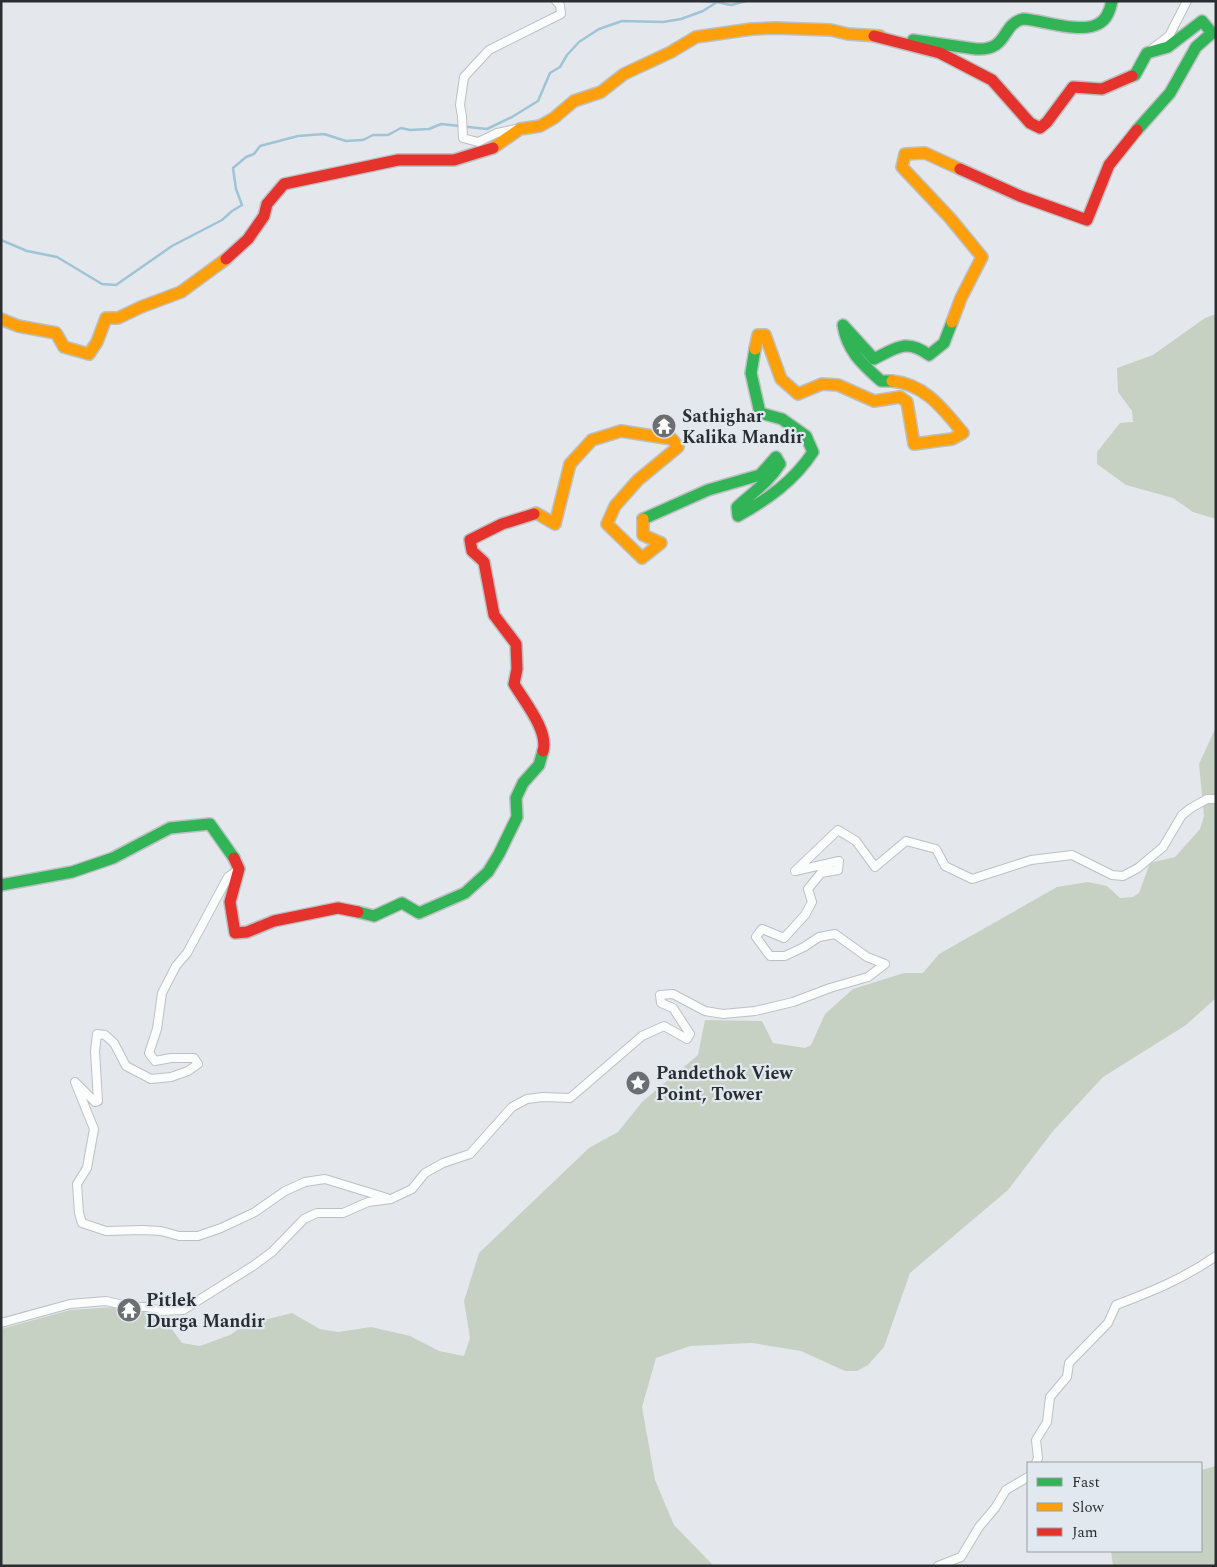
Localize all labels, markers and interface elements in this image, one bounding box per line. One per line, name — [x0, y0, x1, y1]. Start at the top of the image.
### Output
place label: Sathighar Kalika Mandir — [682, 403, 804, 451]
temple icon: Sathighar Kalika Mandir — [651, 413, 677, 439]
place label: Pandethok View Point, Tower — [656, 1060, 794, 1108]
place icon: Pandethok View Point, Tower — [625, 1070, 651, 1096]
place label: Pitlek Durga Mandir — [146, 1287, 265, 1335]
temple icon: Pitlek Durga Mandir — [116, 1297, 142, 1323]
legend — [1027, 1462, 1202, 1552]
text: Fast — [1072, 1471, 1100, 1494]
text: Slow — [1072, 1496, 1104, 1519]
text: Jam — [1072, 1521, 1098, 1544]

